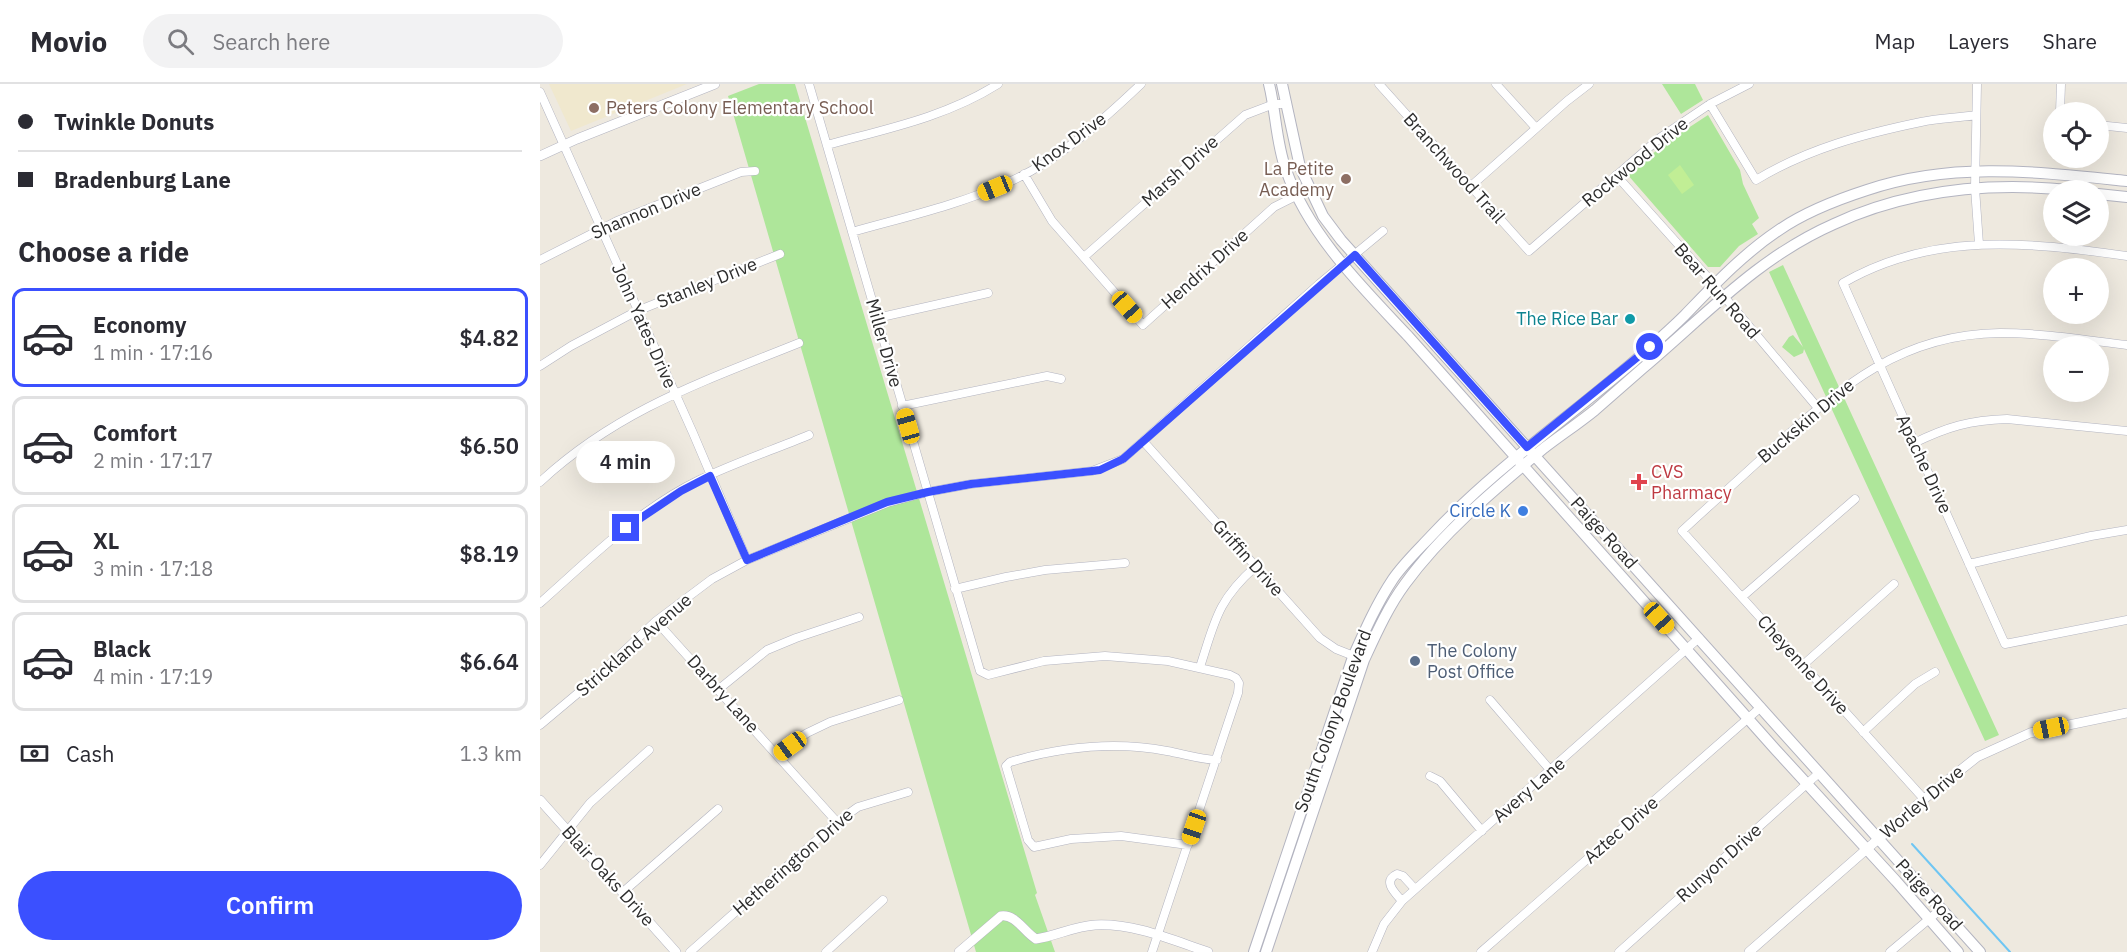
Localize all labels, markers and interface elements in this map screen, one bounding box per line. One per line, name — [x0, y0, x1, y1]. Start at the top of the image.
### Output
search box — [143, 14, 563, 68]
text: Movio — [30, 23, 107, 60]
icon: search — [164, 25, 197, 58]
text: Search here — [212, 27, 330, 56]
text: Map — [1875, 27, 1915, 55]
text: Layers — [1948, 27, 2010, 55]
text: Share — [2043, 27, 2097, 55]
place label: Peters Colony Elementary School — [606, 96, 874, 119]
marker: Peters Colony Elementary School — [587, 101, 601, 115]
map controls — [2043, 102, 2109, 402]
button: locate — [2043, 102, 2109, 168]
text: Twinkle Donuts — [54, 107, 214, 136]
street label: Knox Drive — [1027, 107, 1111, 176]
street label: Branchwood Trail — [1399, 108, 1510, 228]
street label: Rockwood Drive — [1577, 112, 1693, 212]
street label: Marsh Drive — [1136, 130, 1223, 211]
place label: La Petite Academy — [1259, 157, 1334, 201]
text: Bradenburg Lane — [54, 165, 231, 194]
marker: La Petite Academy — [1339, 172, 1353, 186]
car — [975, 173, 1015, 203]
street label: Shannon Drive — [587, 177, 704, 244]
button: layers — [2043, 180, 2109, 246]
street label: Hendrix Drive — [1156, 223, 1253, 314]
text: Choose a ride — [18, 234, 189, 269]
street label: Bear Run Road — [1669, 238, 1765, 343]
street label: Stanley Drive — [653, 252, 761, 313]
button: + — [2043, 258, 2109, 324]
street label: John Yates Drive — [607, 260, 682, 392]
car — [1108, 288, 1146, 326]
street label: Miller Drive — [861, 296, 908, 390]
place label: The Rice Bar — [1516, 307, 1618, 330]
text: Economy — [93, 310, 187, 339]
icon: car — [21, 311, 75, 365]
marker: The Rice Bar — [1623, 312, 1637, 326]
text: $4.82 — [460, 323, 519, 352]
route start — [1636, 333, 1663, 360]
button: − — [2043, 336, 2109, 402]
text: 1 min · 17:16 — [93, 339, 213, 366]
street label: Buckskin Drive — [1753, 373, 1859, 468]
car — [894, 406, 922, 446]
street label: Apache Drive — [1891, 411, 1957, 517]
text: Comfort — [93, 418, 177, 447]
icon: car — [21, 419, 75, 473]
text: $6.50 — [460, 431, 519, 460]
callout: 4 min — [576, 441, 676, 483]
text: 2 min · 17:17 — [93, 447, 213, 474]
text: 4 min — [600, 448, 651, 475]
place label: CVS Pharmacy — [1651, 460, 1732, 504]
marker: CVS Pharmacy — [1632, 475, 1646, 489]
street label: Paige Road — [1566, 492, 1643, 574]
place label: Circle K — [1449, 499, 1512, 522]
marker: Circle K — [1516, 504, 1530, 518]
route end — [612, 514, 639, 541]
street label: Griffin Drive — [1208, 514, 1289, 601]
text: XL — [93, 526, 119, 555]
icon: car — [21, 527, 75, 581]
text: $8.19 — [460, 539, 519, 568]
text: 3 min · 17:18 — [93, 555, 213, 582]
street label: Strickland Avenue — [571, 588, 696, 701]
car — [1640, 599, 1678, 637]
street label: Cheyenne Drive — [1753, 610, 1854, 719]
street label: South Colony Boulevard — [1289, 626, 1376, 815]
text: Black — [93, 634, 151, 663]
icon: car — [21, 635, 75, 689]
place label: The Colony Post Office — [1427, 639, 1517, 683]
text: $6.64 — [460, 647, 519, 676]
street label: Darbry Lane — [682, 650, 765, 738]
marker: The Colony Post Office — [1408, 654, 1422, 668]
text: 4 min · 17:19 — [93, 663, 213, 690]
car — [2032, 715, 2070, 741]
car — [770, 728, 810, 764]
icon: cash — [18, 737, 51, 770]
text: Cash — [66, 739, 115, 768]
text: 1.3 km — [460, 740, 522, 767]
street label: Avery Lane — [1488, 752, 1570, 827]
street label: Worley Drive — [1875, 760, 1968, 843]
street label: Aztec Drive — [1579, 791, 1663, 868]
street label: Hetherington Drive — [728, 803, 858, 920]
car — [1180, 807, 1208, 847]
street label: Runyon Drive — [1671, 818, 1766, 907]
street label: Blair Oaks Drive — [557, 820, 660, 931]
street label: Paige Road — [1891, 854, 1968, 936]
button: Confirm — [18, 871, 522, 940]

